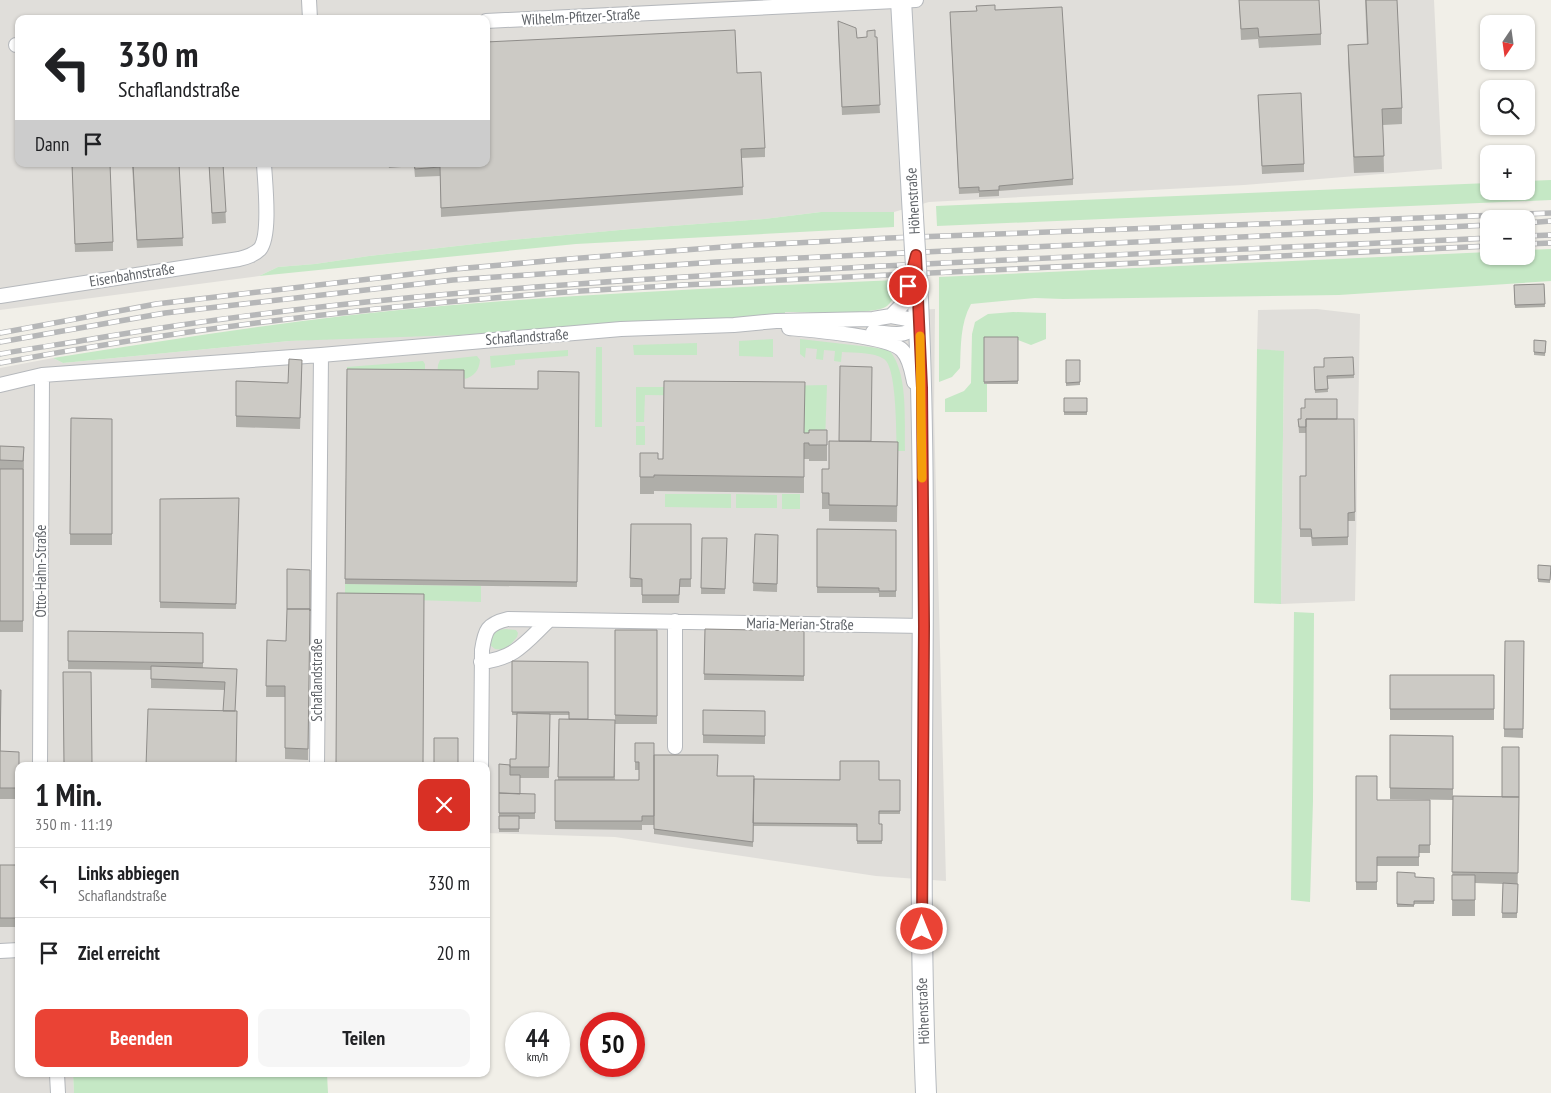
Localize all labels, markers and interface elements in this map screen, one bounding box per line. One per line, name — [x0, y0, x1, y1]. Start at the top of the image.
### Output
street label: Wilhelm-Pfitzer-Straße — [521, 4, 641, 29]
north arrow — [1480, 15, 1535, 70]
map controls — [1480, 15, 1535, 265]
text: 330 m — [118, 31, 199, 77]
icon: left — [35, 35, 100, 100]
text: Schaflandstraße — [118, 75, 240, 103]
button: search — [1480, 80, 1535, 135]
icon: arrive — [79, 130, 107, 158]
text: Dann — [35, 132, 69, 156]
button: + — [1480, 145, 1535, 200]
street label: Höhenstraße — [901, 167, 924, 235]
button: − — [1480, 210, 1535, 265]
street label: Eisenbahnstraße — [88, 258, 176, 291]
pin — [887, 265, 929, 307]
icon: arrive — [894, 272, 922, 300]
street label: Schaflandstraße — [485, 324, 569, 349]
street label: Otto-Hahn-Straße — [31, 525, 50, 617]
street label: Maria-Merian-Straße — [746, 613, 854, 634]
street label: Schaflandstraße — [307, 638, 326, 722]
text: 1 Min. — [35, 775, 102, 814]
button: close — [418, 779, 470, 831]
text: 350 m · 11:19 — [35, 814, 113, 834]
text: Links abbiegen — [78, 861, 179, 885]
icon: left — [35, 869, 63, 897]
text: 330 m — [428, 871, 470, 895]
text: Schaflandstraße — [78, 885, 167, 905]
position arrow — [895, 902, 947, 954]
icon: arrive — [35, 939, 63, 967]
text: Ziel erreicht — [78, 941, 160, 965]
text: 20 m — [437, 941, 470, 965]
street label: Höhenstraße — [912, 977, 933, 1045]
button: Beenden — [35, 1009, 248, 1067]
button: Teilen — [258, 1009, 470, 1067]
speed limit sign: 50 — [580, 1012, 645, 1077]
text: 44 — [526, 1022, 549, 1054]
text: km/h — [527, 1049, 548, 1064]

